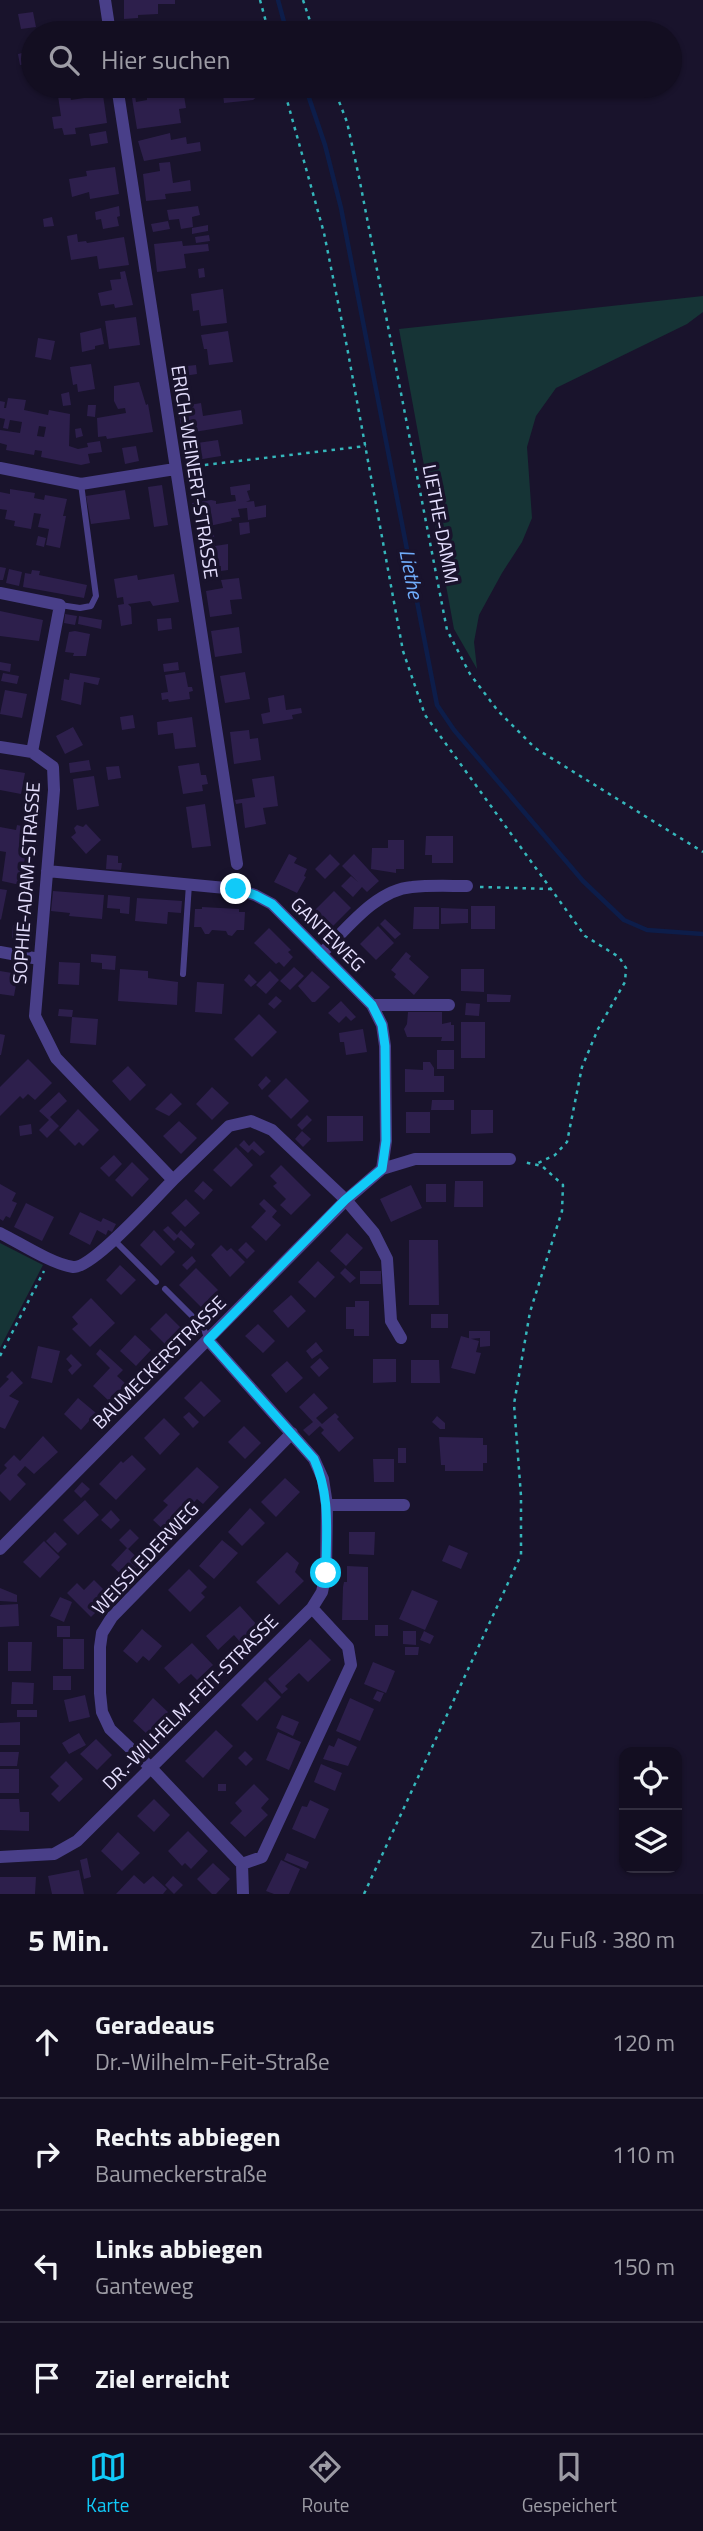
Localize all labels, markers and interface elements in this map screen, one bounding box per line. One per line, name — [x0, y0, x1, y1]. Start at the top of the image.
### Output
search box — [21, 21, 682, 98]
text: Hier suchen — [101, 40, 230, 79]
icon: search — [45, 41, 83, 79]
street label: ERICH-WEINERT-STRASSE — [164, 363, 227, 581]
street label: LIETHE-DAMM — [416, 462, 467, 586]
water label: Liethe — [392, 546, 433, 603]
street label: SOPHIE-ADAM-STRASSE — [4, 781, 47, 985]
route end — [220, 873, 251, 904]
street label: GANTEWEG — [284, 890, 372, 978]
street label: BAUMECKERSTRASSE — [85, 1288, 232, 1435]
street label: WEISSLEDERWEG — [84, 1495, 205, 1621]
route start — [310, 1557, 341, 1588]
street label: DR.-WILHELM-FEIT-STRASSE — [95, 1607, 284, 1796]
map controls — [619, 1747, 682, 1873]
button: locate — [619, 1747, 682, 1810]
button: layers — [619, 1810, 682, 1873]
text: 5 Min. — [28, 1917, 109, 1963]
text: Zu Fuß · 380 m — [531, 1922, 675, 1957]
text: Geradeaus — [95, 2005, 215, 2044]
icon: ahead — [28, 2023, 66, 2061]
text: 120 m — [612, 2025, 675, 2060]
text: Dr.-Wilhelm-Feit-Straße — [95, 2044, 330, 2079]
text: Rechts abbiegen — [95, 2117, 281, 2156]
icon: right — [28, 2135, 66, 2173]
text: 110 m — [612, 2137, 675, 2172]
text: Baumeckerstraße — [95, 2156, 267, 2191]
text: Links abbiegen — [95, 2229, 263, 2268]
icon: left — [28, 2247, 66, 2285]
text: 150 m — [612, 2249, 675, 2284]
text: Ganteweg — [95, 2268, 193, 2303]
icon: arrive — [28, 2359, 66, 2397]
text: Ziel erreicht — [95, 2359, 230, 2398]
tab: Karte — [86, 2448, 129, 2519]
tab: Route — [302, 2448, 349, 2519]
tab: Gespeichert — [522, 2448, 617, 2519]

